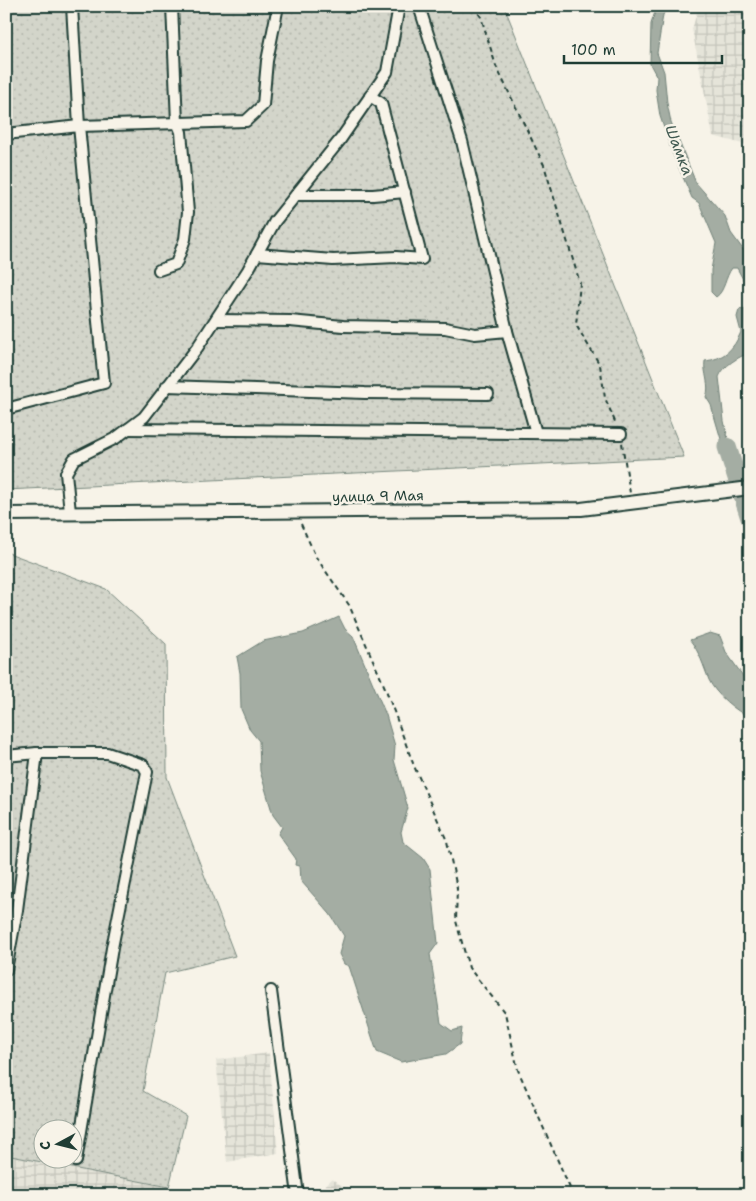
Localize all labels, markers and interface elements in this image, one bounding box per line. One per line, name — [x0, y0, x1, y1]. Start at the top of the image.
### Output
scale bar — [564, 32, 721, 64]
text: 100 m — [571, 40, 616, 60]
water label: Шамка — [660, 122, 698, 178]
street label: улица 9 Мая — [332, 486, 424, 506]
north arrow — [32, 1118, 82, 1168]
text: С — [36, 1140, 55, 1151]

